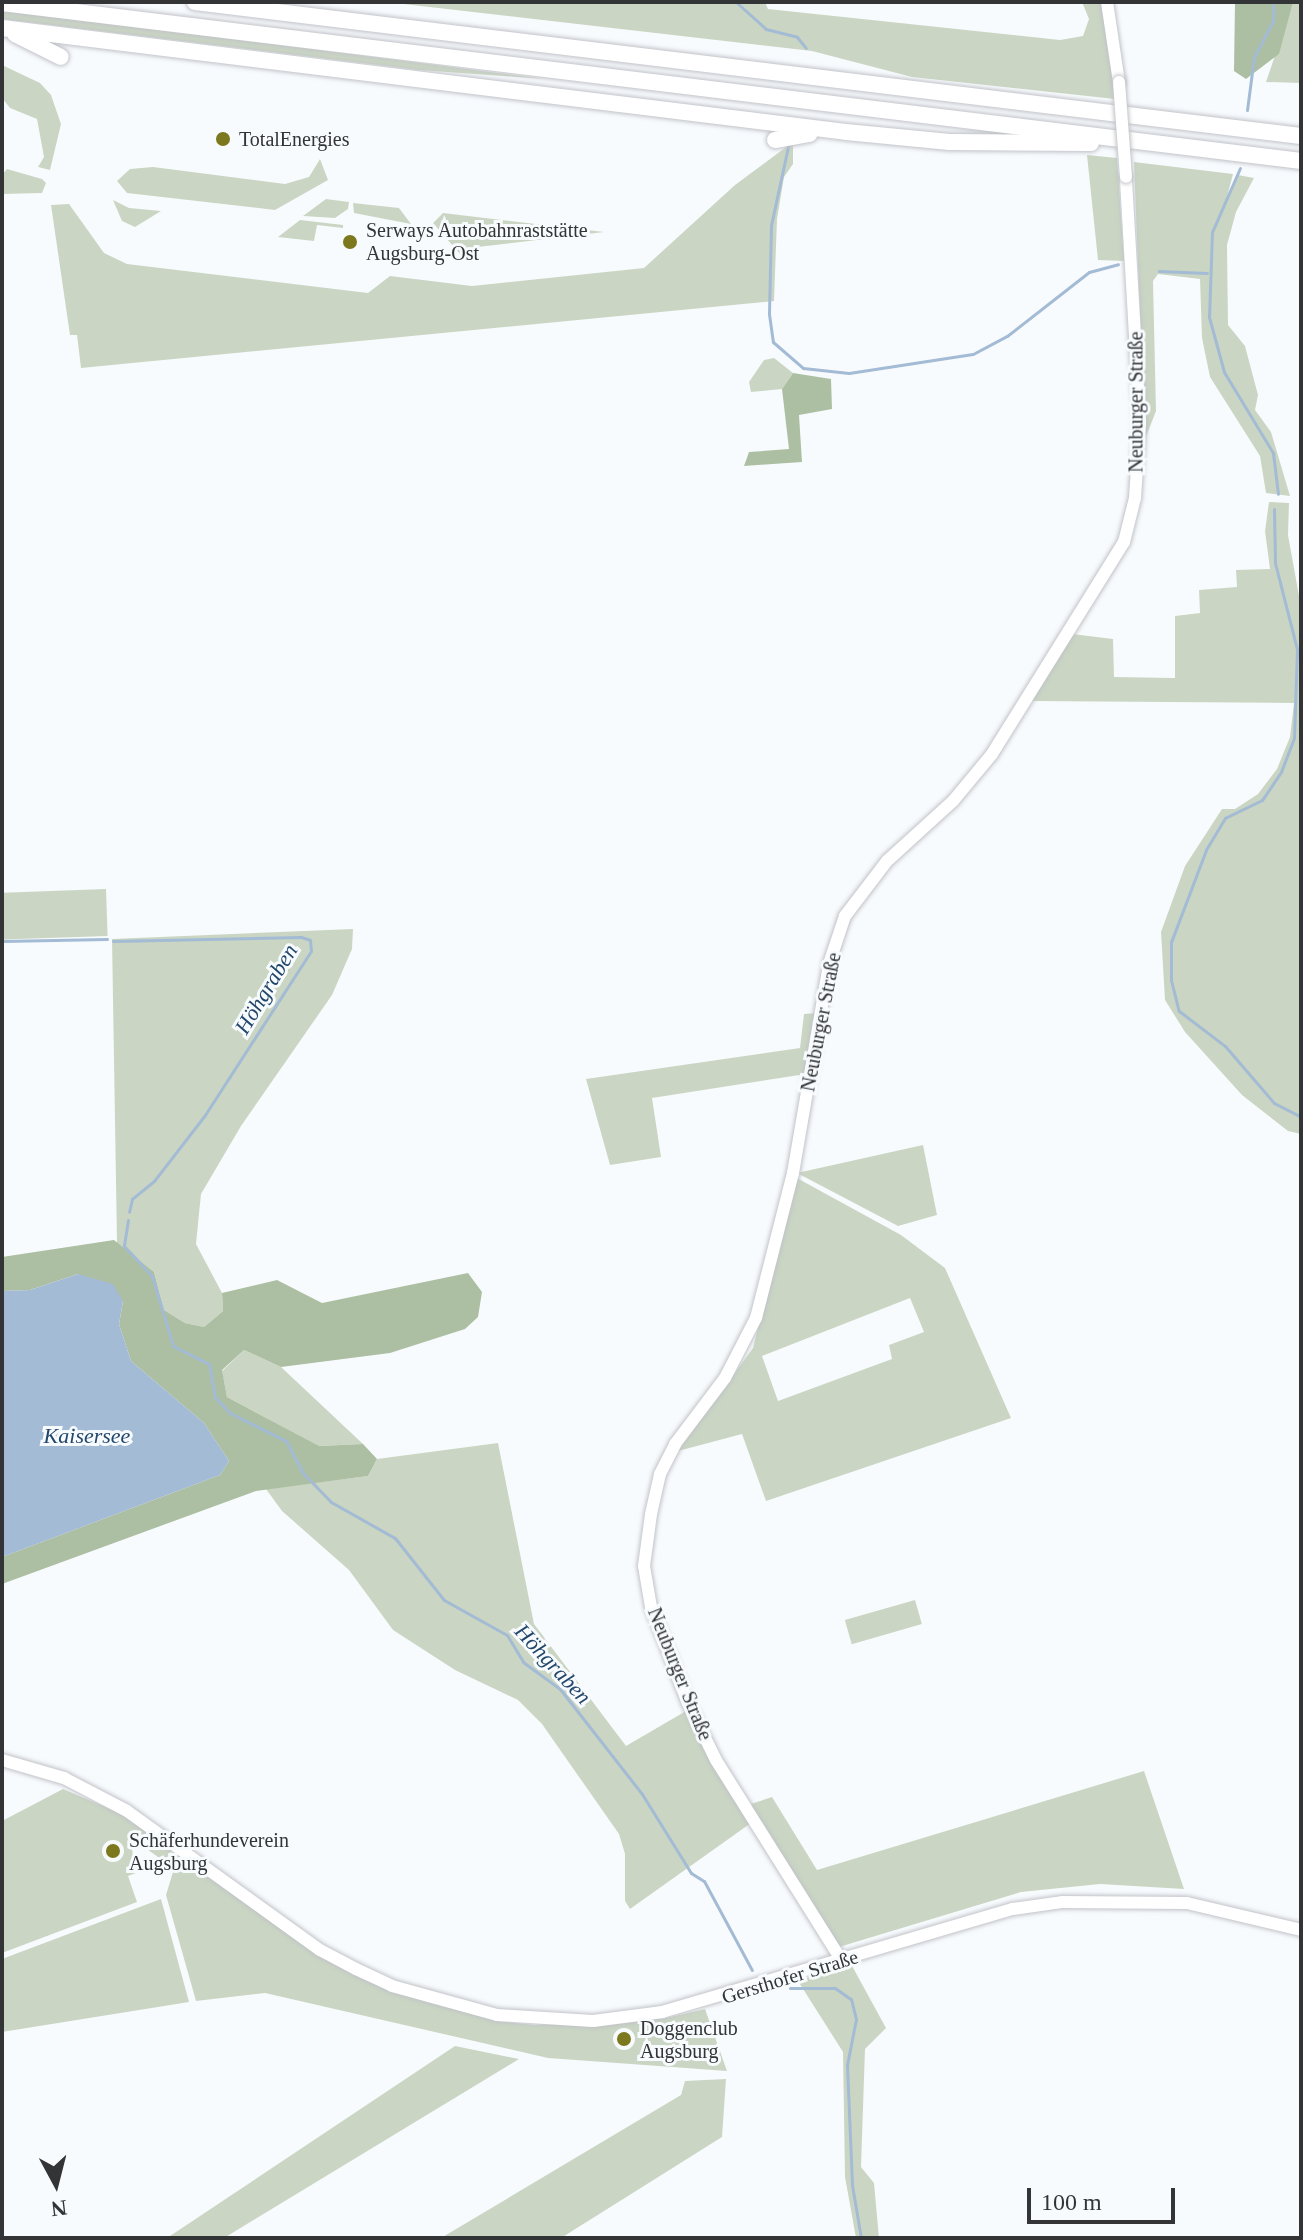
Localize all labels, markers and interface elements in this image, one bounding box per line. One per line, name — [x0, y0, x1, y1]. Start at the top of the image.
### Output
place label: TotalEnergies — [239, 127, 349, 151]
marker: TotalEnergies — [214, 130, 232, 148]
place label: Serways Autobahnraststätte Augsburg-Ost — [366, 218, 589, 265]
marker: Serways Autobahnraststätte Augsburg-Ost — [341, 233, 359, 251]
street label: Neuburger Straße — [1124, 331, 1148, 473]
water label: Höhgraben — [229, 939, 303, 1039]
street label: Neuburger Straße — [796, 950, 846, 1094]
water label: Kaisersee — [44, 1423, 130, 1449]
street label: Neuburger Straße — [642, 1604, 718, 1744]
water label: Höhgraben — [509, 1618, 597, 1710]
place label: Schäferhundeverein Augsburg — [129, 1828, 289, 1875]
marker: Schäferhundeverein Augsburg — [104, 1842, 122, 1860]
street label: Gersthofer Straße — [719, 1945, 861, 2009]
place label: Doggenclub Augsburg — [640, 2016, 738, 2063]
marker: Doggenclub Augsburg — [615, 2030, 633, 2048]
north arrow — [16, 2144, 96, 2224]
scale bar — [1031, 2172, 1179, 2222]
text: 100 m — [1041, 2189, 1102, 2215]
text: N — [50, 2195, 68, 2222]

